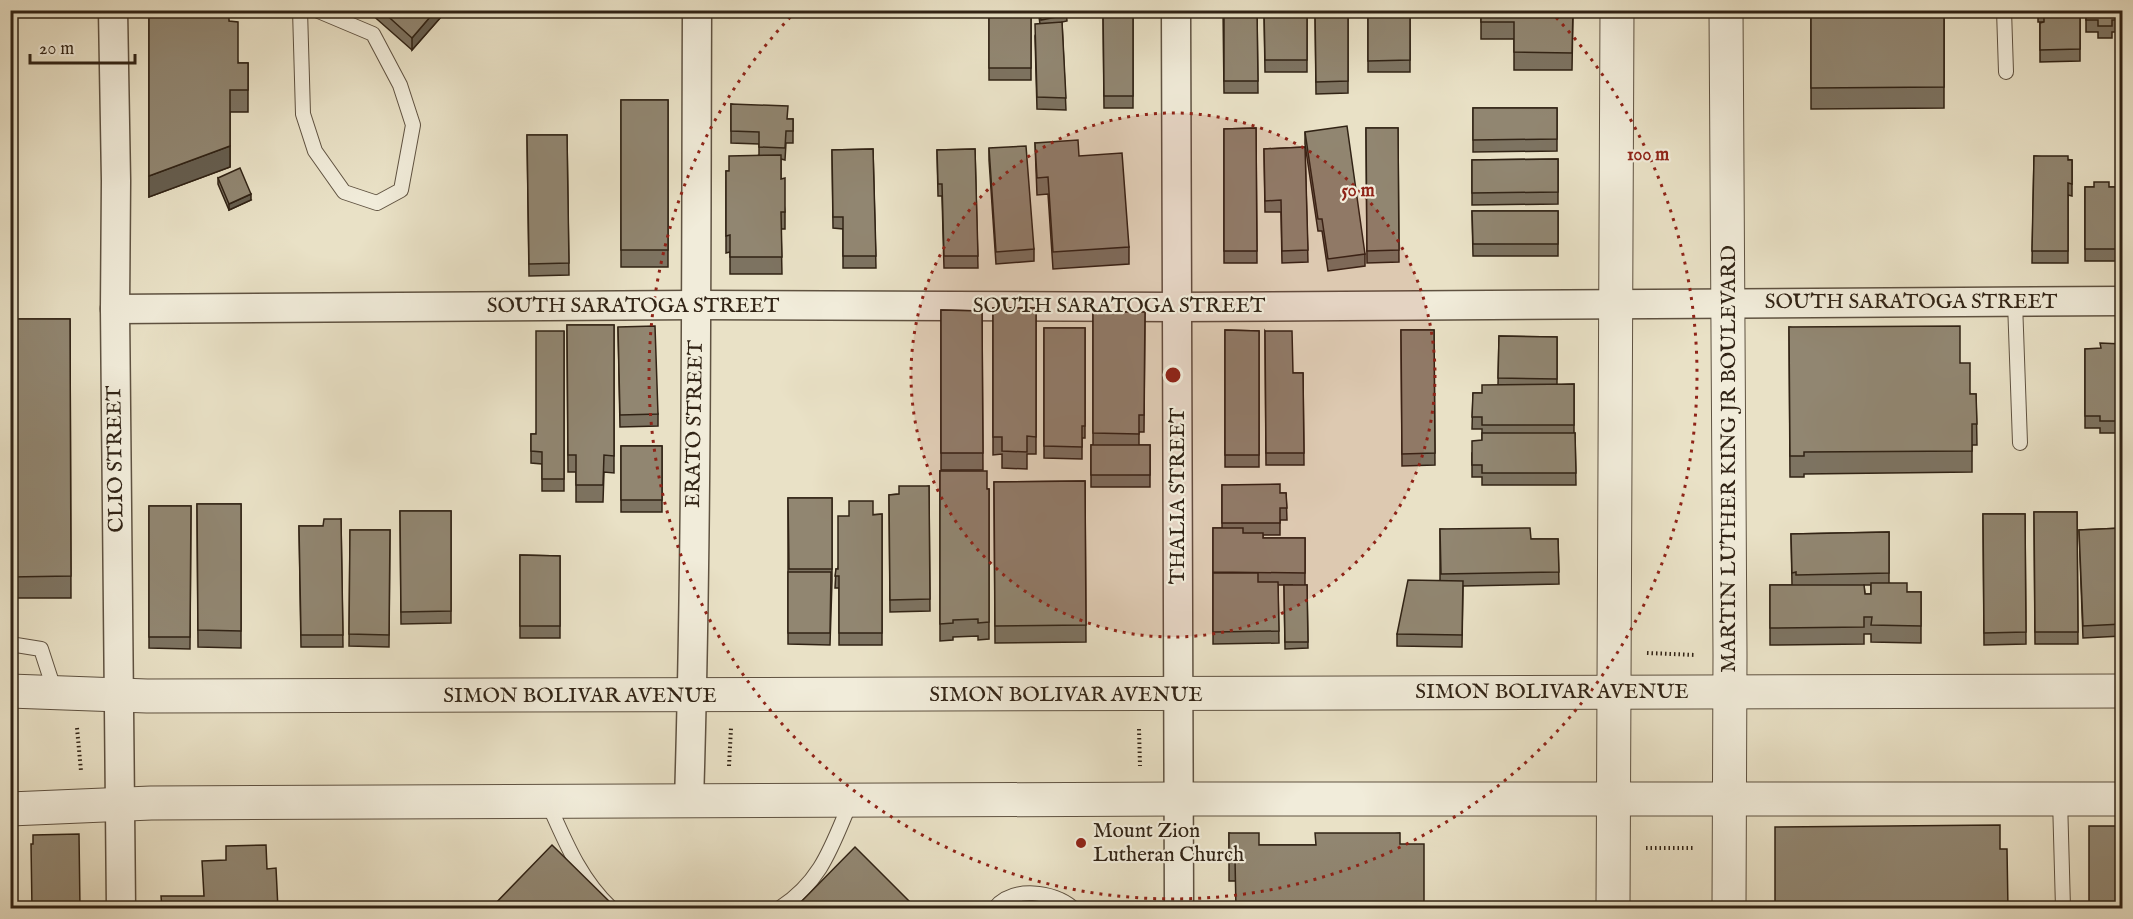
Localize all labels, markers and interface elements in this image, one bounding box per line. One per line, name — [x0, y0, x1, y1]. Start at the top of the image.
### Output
scale bar — [30, 27, 135, 65]
text: 20 m — [39, 38, 74, 61]
text: 100 m — [1627, 144, 1669, 167]
text: 50 m — [1341, 180, 1375, 203]
street label: MARTIN LUTHER KING JR BOULEVARD — [1716, 245, 1743, 673]
street label: SOUTH SARATOGA STREET — [1765, 289, 2058, 316]
street label: SOUTH SARATOGA STREET — [487, 293, 780, 320]
street label: SOUTH SARATOGA STREET — [973, 293, 1266, 320]
street label: ERATO STREET — [680, 339, 710, 508]
centre of rings — [1163, 365, 1183, 385]
street label: CLIO STREET — [101, 385, 131, 533]
street label: THALIA STREET — [1165, 407, 1192, 584]
street label: SIMON BOLIVAR AVENUE — [1415, 679, 1689, 706]
street label: SIMON BOLIVAR AVENUE — [929, 682, 1203, 709]
street label: SIMON BOLIVAR AVENUE — [443, 683, 717, 710]
place label: Mount Zion Lutheran Church — [1093, 818, 1244, 869]
marker: Mount Zion Lutheran Church — [1074, 836, 1088, 850]

